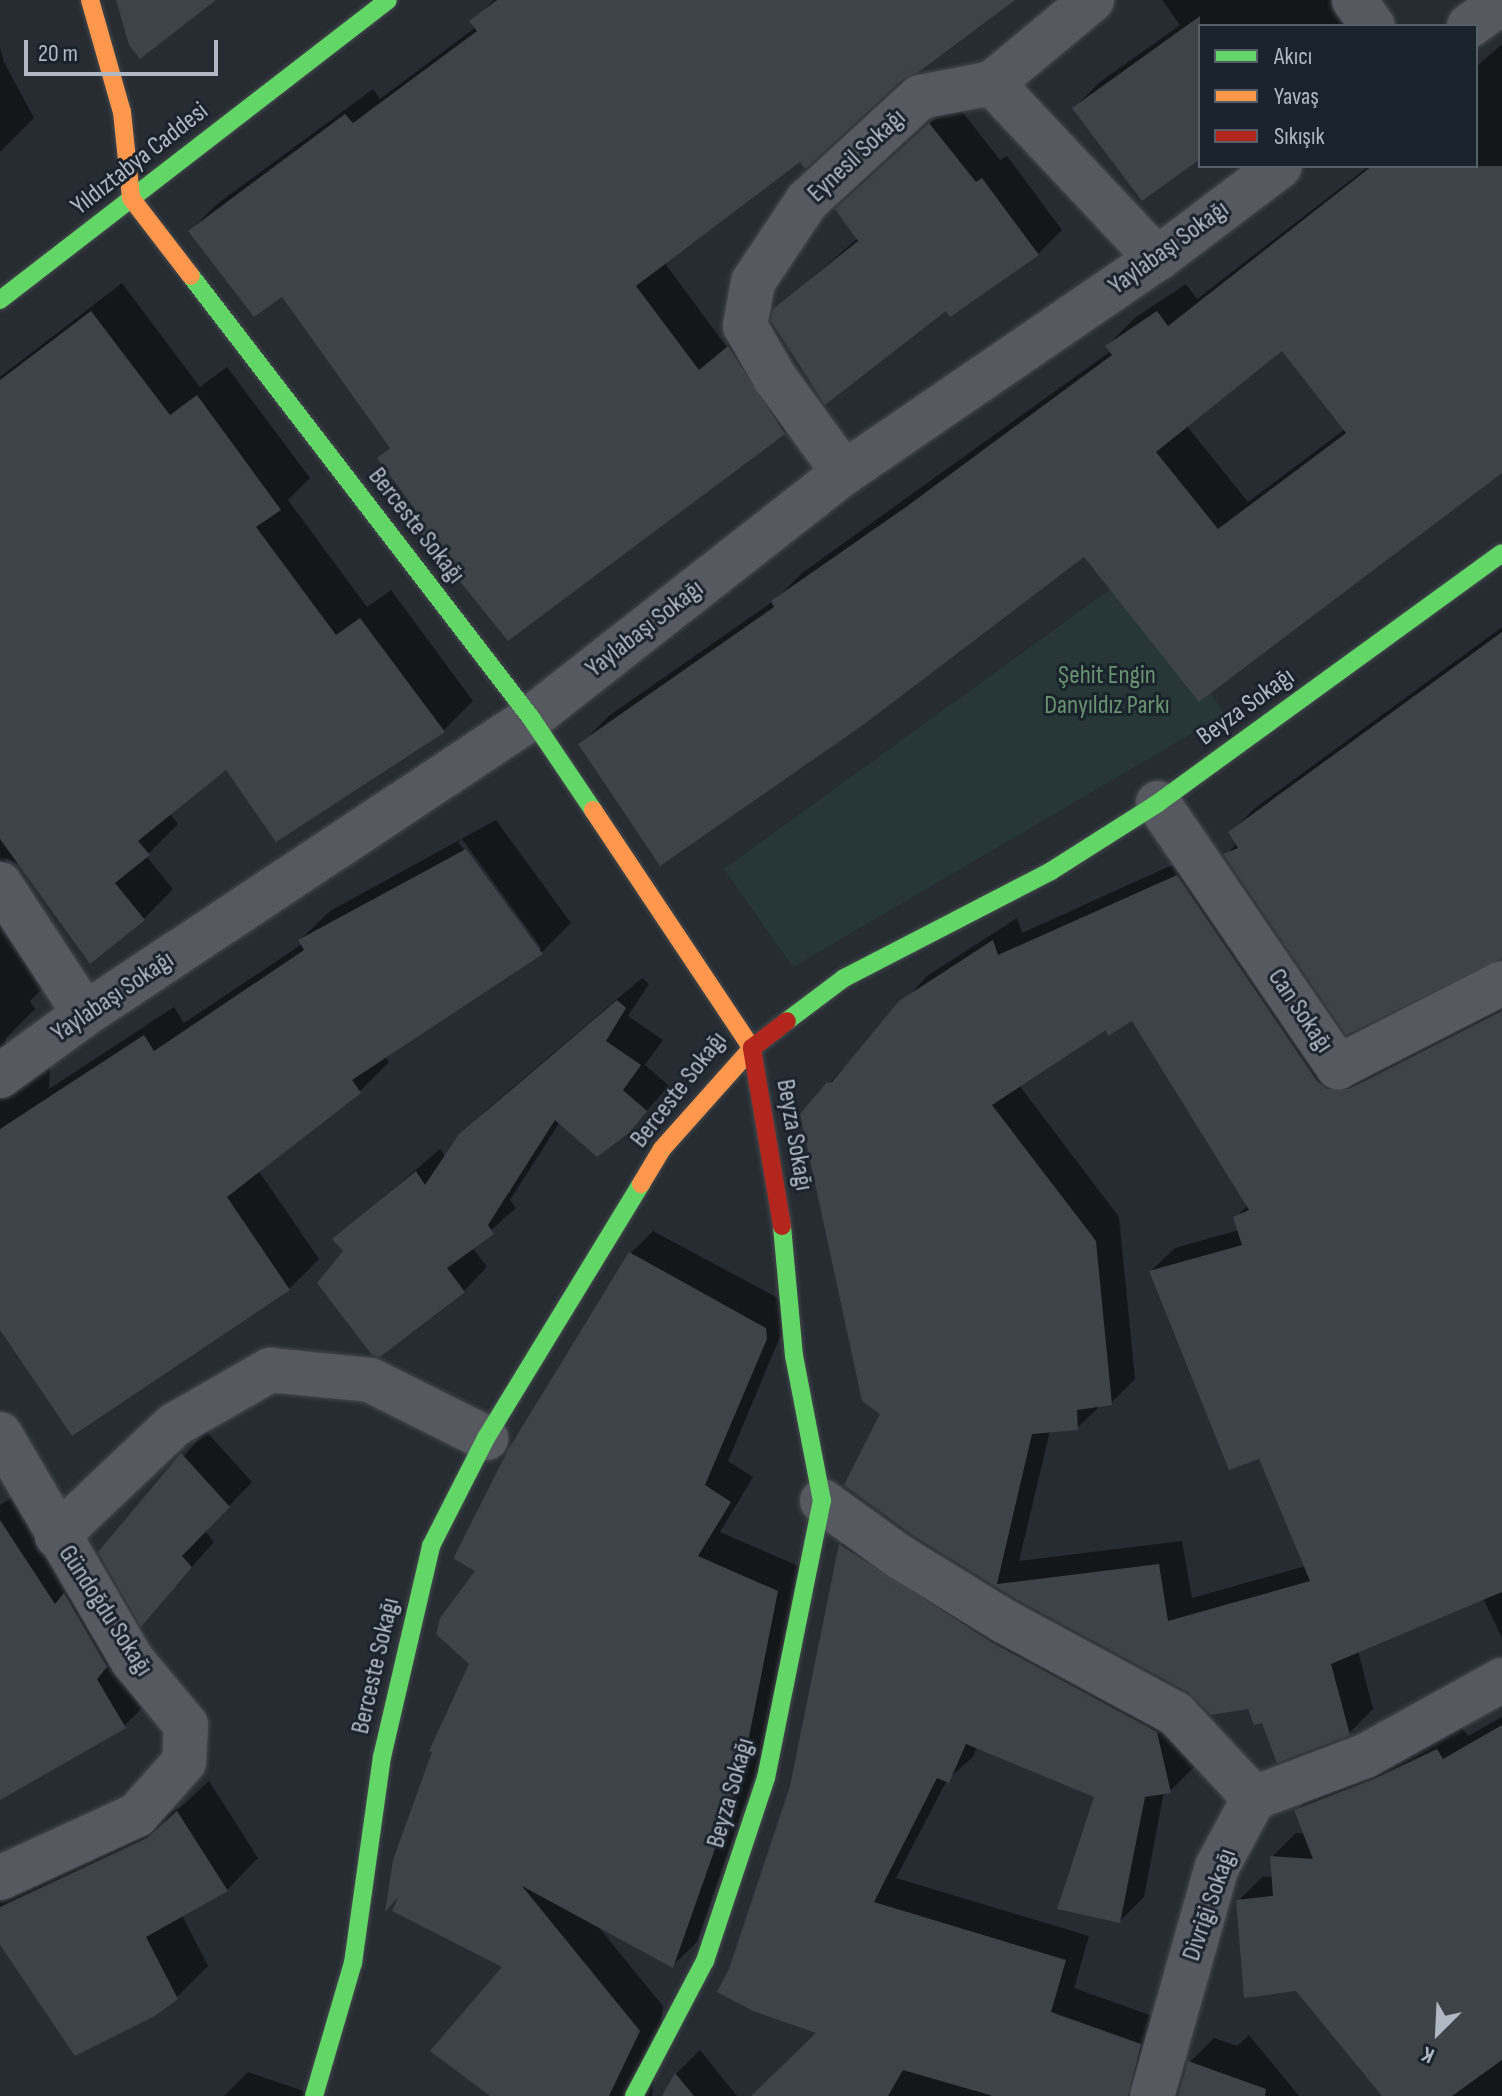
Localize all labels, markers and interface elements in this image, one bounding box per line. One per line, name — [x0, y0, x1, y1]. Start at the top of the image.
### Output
scale bar — [28, 24, 222, 74]
legend — [1198, 24, 1478, 168]
text: 20 m — [38, 39, 78, 68]
text: Akıcı — [1274, 42, 1312, 71]
text: Yavaş — [1274, 82, 1319, 111]
street label: Yıldıztabya Caddesi — [65, 96, 215, 222]
street label: Eynesil Sokağı — [802, 103, 912, 209]
text: Sıkışık — [1274, 122, 1325, 151]
street label: Yaylabaşı Sokağı — [1103, 194, 1235, 302]
street label: Berceste Sokağı — [361, 462, 471, 590]
street label: Yaylabaşı Sokağı — [580, 573, 710, 685]
park label: Şehit Engin Danyıldız Parkı — [1044, 660, 1170, 722]
street label: Beyza Sokağı — [1191, 661, 1301, 753]
street label: Yaylabaşı Sokağı — [46, 945, 180, 1049]
street label: Can Sokağı — [1261, 963, 1339, 1059]
street label: Berceste Sokağı — [624, 1026, 734, 1154]
street label: Beyza Sokağı — [769, 1077, 819, 1193]
street label: Gündoğdu Sokağı — [51, 1540, 159, 1682]
street label: Berceste Sokağı — [345, 1595, 407, 1737]
street label: Beyza Sokağı — [700, 1735, 762, 1851]
street label: Divriği Sokağı — [1176, 1845, 1244, 1965]
north arrow — [1398, 1992, 1478, 2072]
text: K — [1418, 2040, 1438, 2069]

